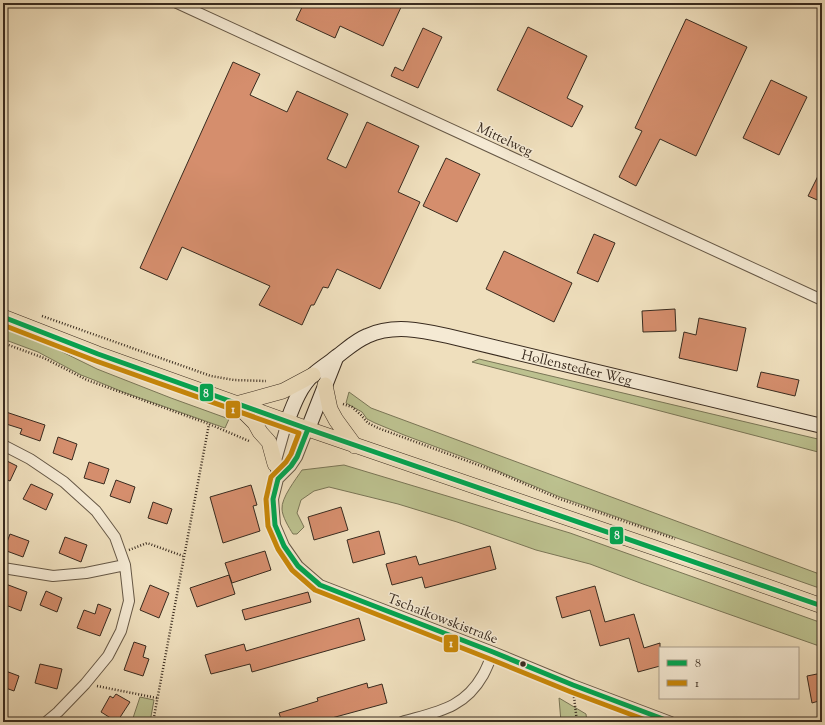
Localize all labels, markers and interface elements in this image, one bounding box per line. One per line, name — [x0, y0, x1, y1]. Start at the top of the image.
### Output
street label: Mittelweg — [473, 119, 536, 163]
street label: Hollenstedter Weg — [519, 346, 634, 392]
line badge: 8 — [199, 383, 214, 402]
text: 8 — [203, 386, 209, 402]
line badge: 1 — [225, 400, 241, 419]
text: 1 — [230, 402, 235, 418]
line badge: 8 — [609, 526, 624, 545]
text: 8 — [614, 528, 620, 544]
street label: Tschaikowskistraße — [384, 590, 501, 650]
line badge: 1 — [443, 634, 459, 653]
text: 1 — [448, 636, 453, 652]
legend — [659, 647, 799, 699]
text: 8 — [695, 655, 701, 673]
unlabelled marker — [518, 659, 528, 669]
text: 1 — [695, 675, 699, 693]

